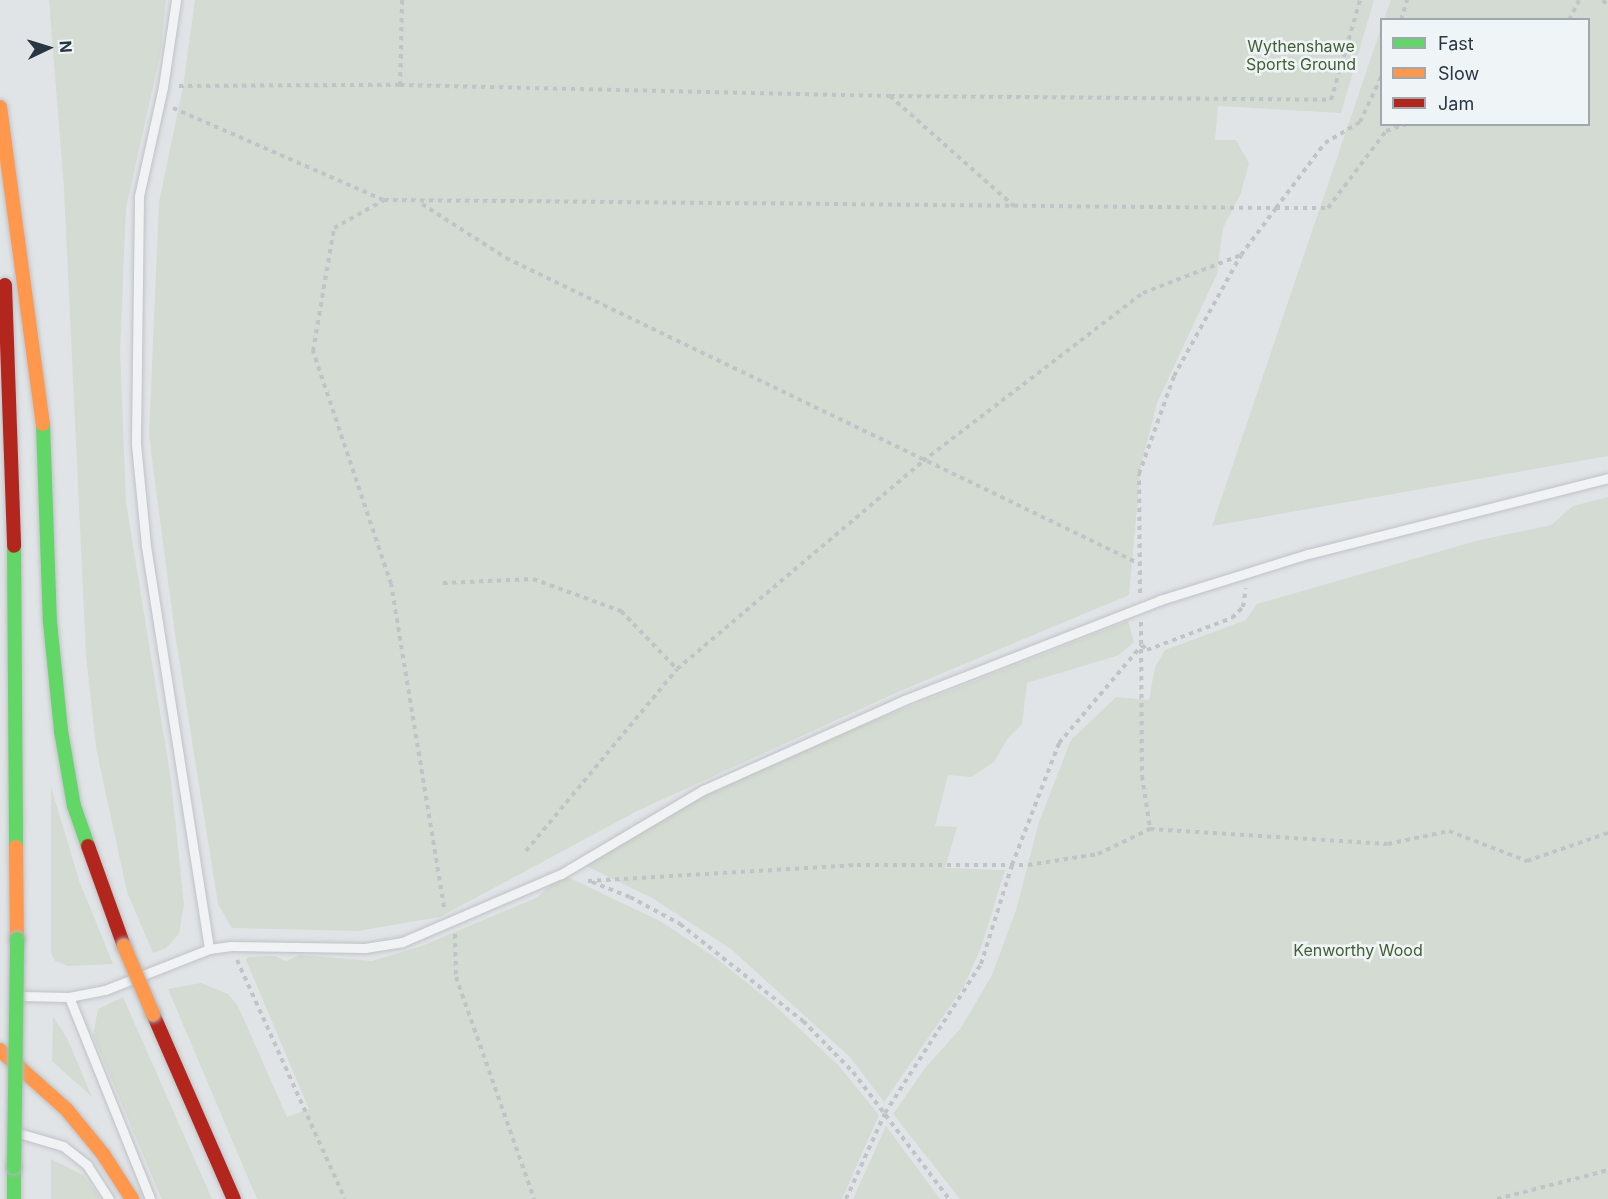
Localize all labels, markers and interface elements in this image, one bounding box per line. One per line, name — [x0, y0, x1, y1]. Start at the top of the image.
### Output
north arrow — [18, 18, 78, 78]
legend — [1380, 18, 1590, 126]
text: Fast — [1438, 33, 1474, 54]
park label: Wythenshawe Sports Ground — [1246, 36, 1356, 74]
text: N — [56, 40, 76, 54]
text: Slow — [1438, 63, 1479, 84]
text: Jam — [1438, 93, 1474, 114]
park label: Kenworthy Wood — [1293, 940, 1423, 960]

